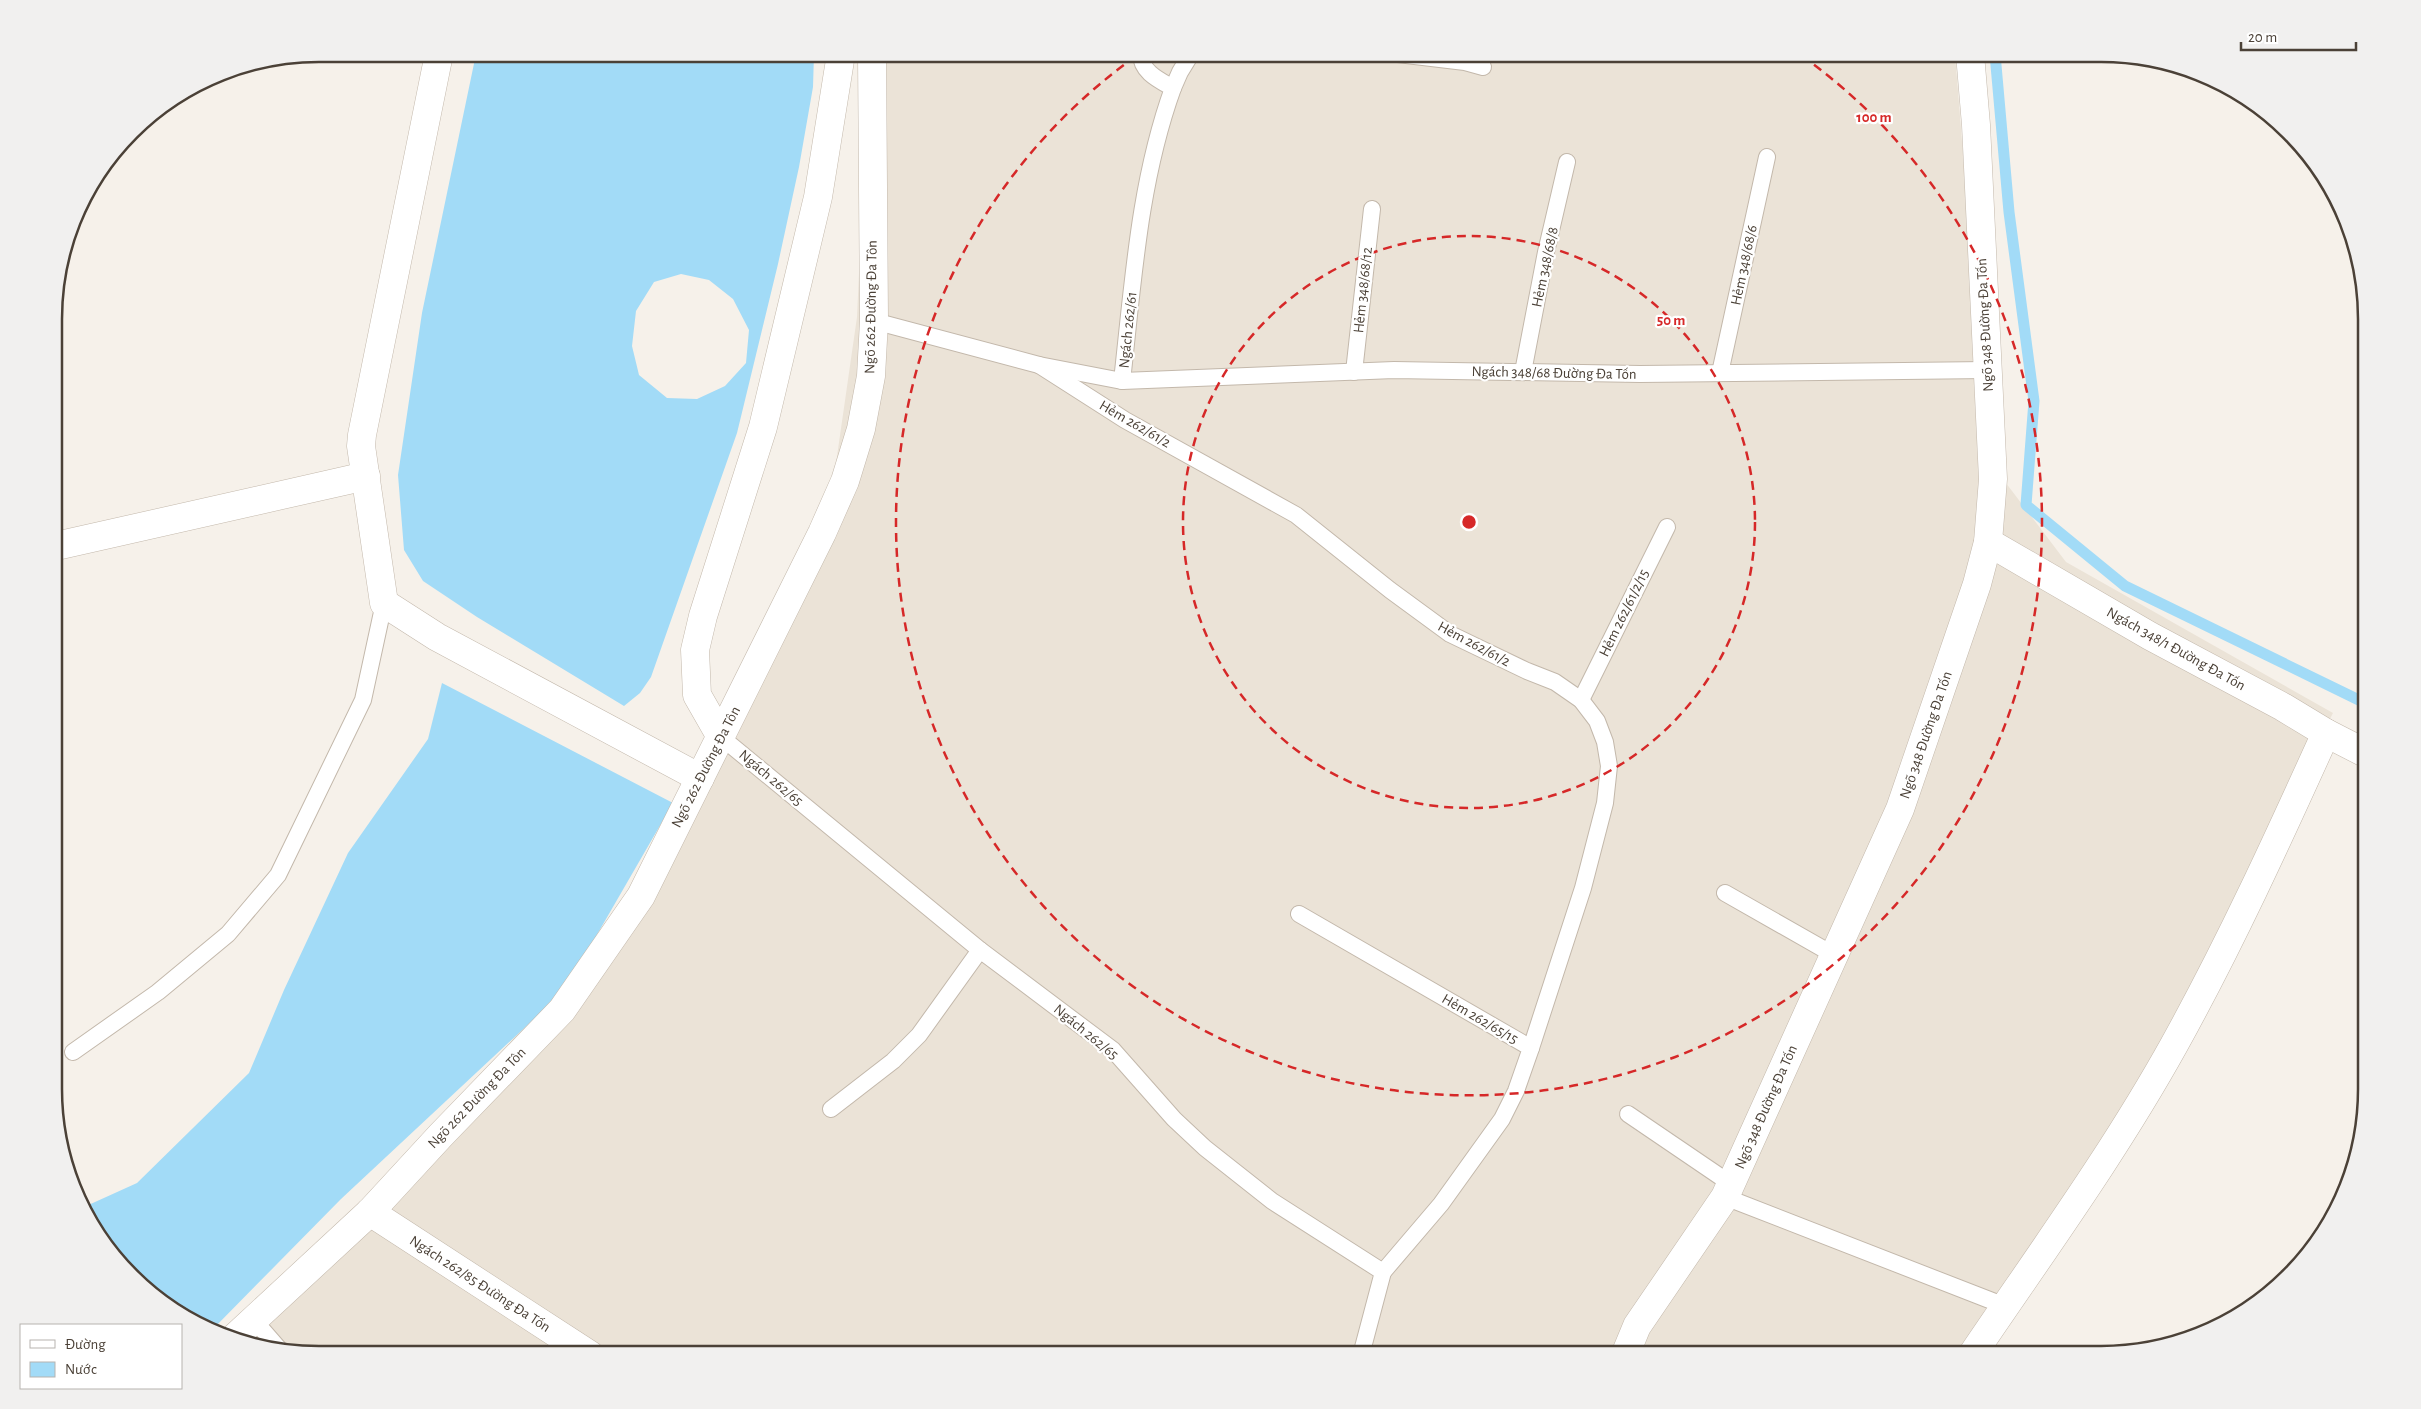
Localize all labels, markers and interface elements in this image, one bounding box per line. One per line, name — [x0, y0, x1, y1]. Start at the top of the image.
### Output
scale bar — [2241, 20, 2356, 52]
text: 20 m — [2248, 30, 2277, 45]
text: 100 m — [1856, 110, 1892, 125]
street label: Hẻm 348/68/6 — [1728, 223, 1760, 307]
street label: Hẻm 348/68/8 — [1529, 225, 1561, 309]
street label: Ngõ 262 Đường Đa Tôn — [862, 240, 880, 374]
street label: Hẻm 348/68/12 — [1351, 246, 1375, 334]
street label: Ngõ 348 Đường Đa Tốn — [1974, 258, 1996, 392]
street label: Ngách 262/61 — [1117, 291, 1139, 369]
text: 50 m — [1657, 313, 1685, 328]
street label: Ngách 348/68 Đường Đa Tốn — [1471, 364, 1637, 382]
street label: Hẻm 262/61/2 — [1097, 398, 1173, 451]
centre of rings — [1460, 513, 1478, 531]
street label: Hẻm 262/61/2/15 — [1596, 567, 1652, 659]
street label: Ngách 348/1 Đường Đa Tốn — [2104, 605, 2248, 693]
street label: Hẻm 262/61/2 — [1435, 619, 1513, 669]
street label: Ngõ 348 Đường Đa Tốn — [1897, 669, 1955, 801]
street label: Ngõ 262 Đường Đa Tôn — [669, 704, 743, 830]
street label: Ngách 262/65 — [736, 747, 806, 809]
street label: Hẻm 262/65/15 — [1439, 991, 1521, 1047]
street label: Ngách 262/65 — [1051, 1002, 1121, 1062]
street label: Ngõ 348 Đường Đa Tốn — [1732, 1043, 1800, 1171]
street label: Ngõ 262 Đường Đa Tôn — [425, 1045, 529, 1151]
street label: Ngách 262/85 Đường Đa Tốn — [407, 1233, 553, 1335]
legend — [20, 1324, 182, 1389]
text: Đường — [65, 1337, 106, 1352]
text: Nước — [65, 1362, 97, 1377]

